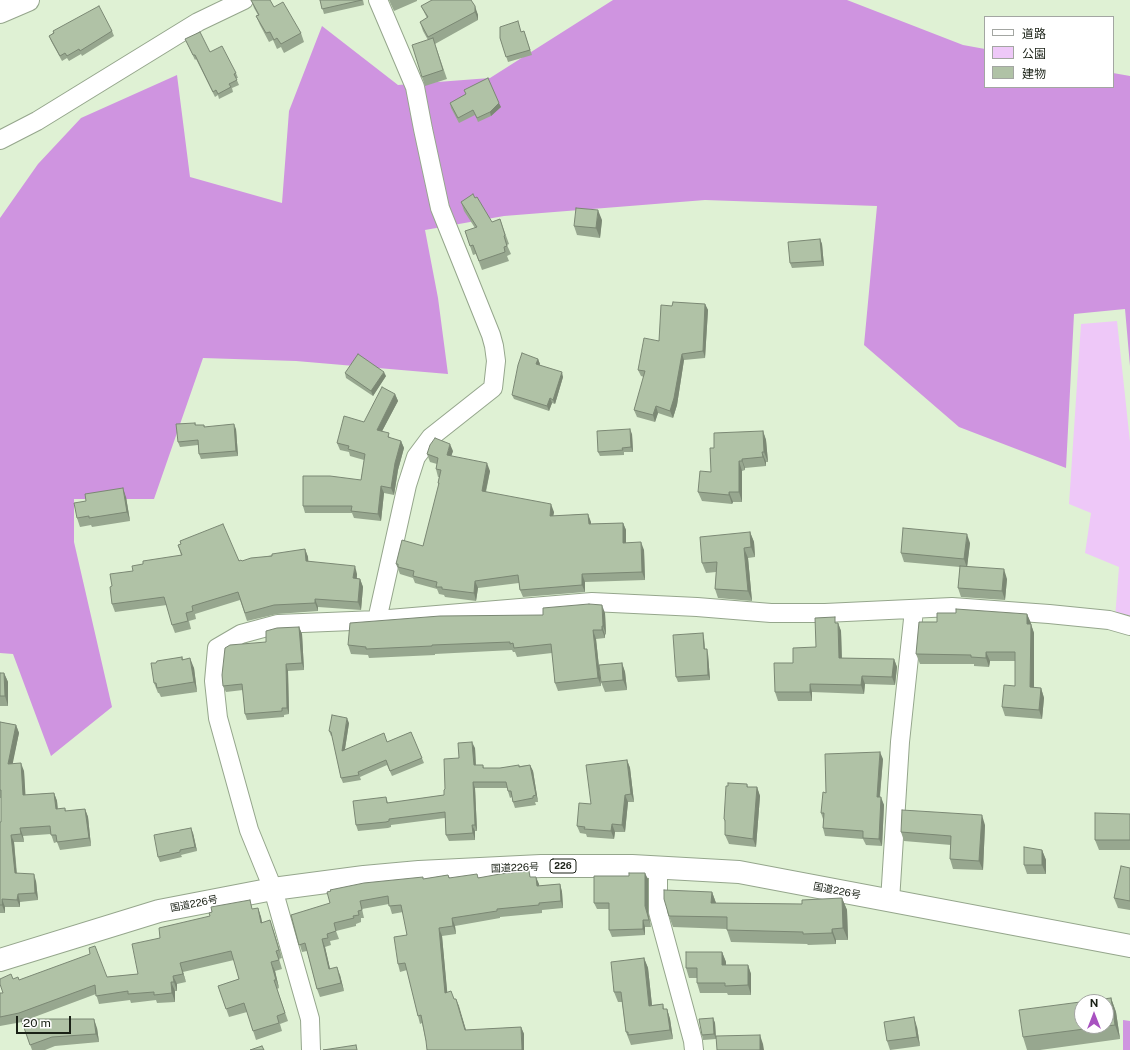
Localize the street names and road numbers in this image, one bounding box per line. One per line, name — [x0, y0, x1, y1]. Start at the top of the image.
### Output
road number: 226 — [550, 859, 576, 873]
street label: 国道226号 — [491, 861, 539, 875]
street label: 国道226号 — [812, 881, 862, 901]
street label: 国道226号 — [169, 894, 219, 914]

